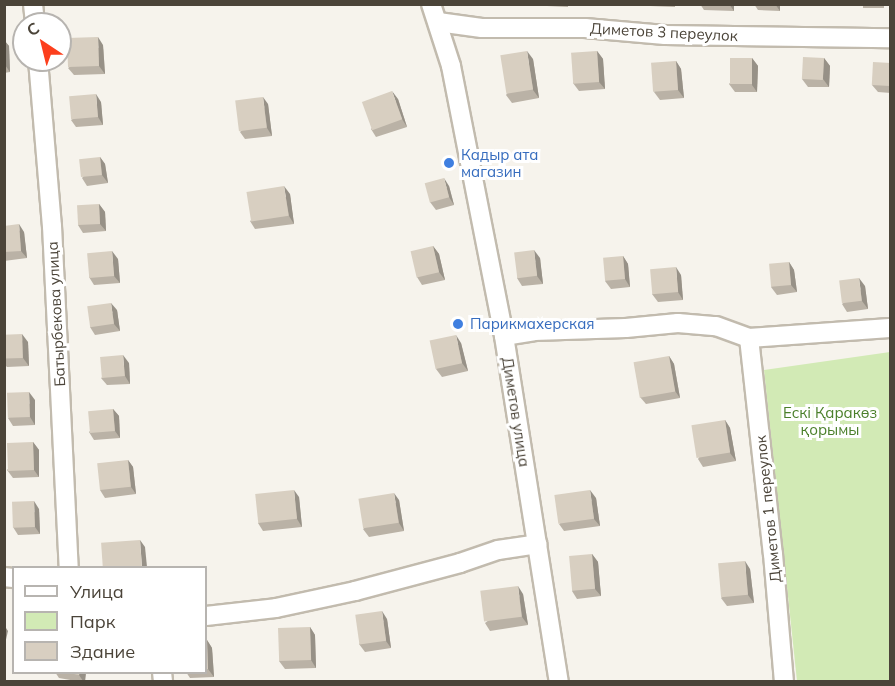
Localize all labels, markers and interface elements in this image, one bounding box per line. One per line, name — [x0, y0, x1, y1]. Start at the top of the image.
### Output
north arrow — [12, 12, 72, 72]
text: С — [23, 18, 43, 40]
street label: Диметов 3 переулок — [590, 19, 738, 45]
place label: Кадыр ата магазин — [461, 145, 538, 180]
marker: Кадыр ата магазин — [442, 156, 456, 170]
street label: Батырбекова улица — [43, 241, 69, 387]
place label: Парикмахерская — [470, 315, 595, 333]
marker: Парикмахерская — [451, 317, 465, 331]
street label: Диметов улица — [498, 356, 534, 468]
park label: Ескі Қаракөз қорымы — [783, 403, 877, 438]
street label: Диметов 1 переулок — [751, 435, 785, 583]
legend — [12, 566, 207, 674]
text: Улица — [70, 580, 124, 603]
text: Парк — [70, 610, 115, 633]
text: Здание — [70, 640, 135, 663]

